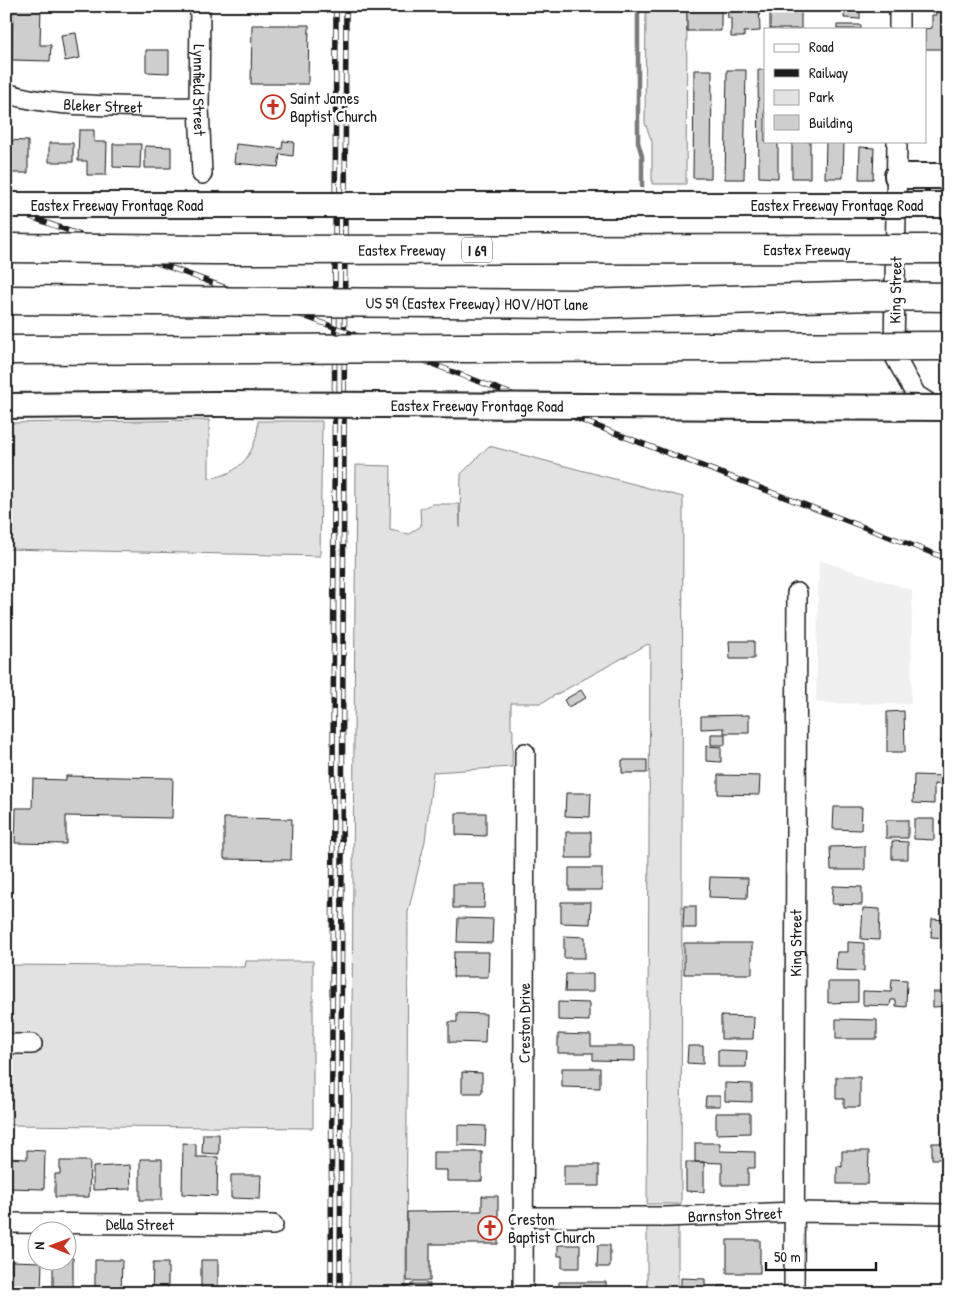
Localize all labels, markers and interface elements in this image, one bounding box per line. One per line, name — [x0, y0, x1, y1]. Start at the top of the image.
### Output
legend — [764, 28, 926, 142]
text: Road — [809, 36, 834, 57]
street label: Lynnfield Street — [188, 44, 211, 137]
text: Railway — [809, 62, 848, 83]
text: Park — [809, 86, 834, 107]
place label: Saint James Baptist Church — [290, 87, 377, 127]
street label: Bleker Street — [63, 93, 143, 118]
church icon: Saint James Baptist Church — [260, 94, 286, 120]
text: Building — [809, 112, 853, 133]
street label: Eastex Freeway Frontage Road — [31, 194, 203, 216]
street label: Eastex Freeway Frontage Road — [751, 194, 923, 216]
road number: I 69 — [462, 238, 492, 262]
street label: Eastex Freeway — [763, 238, 851, 260]
street label: Eastex Freeway — [358, 239, 446, 261]
street label: King Street — [883, 256, 907, 324]
street label: US 59 (Eastex Freeway) HOV/HOT lane — [366, 291, 589, 315]
street label: Eastex Freeway Frontage Road — [391, 394, 563, 417]
street label: King Street — [784, 909, 807, 977]
street label: Creston Drive — [513, 982, 535, 1063]
street label: Barnston Street — [687, 1201, 783, 1227]
place label: Creston Baptist Church — [508, 1208, 595, 1248]
street label: Della Street — [106, 1213, 175, 1235]
church icon: Creston Baptist Church — [477, 1215, 503, 1241]
north arrow — [28, 1222, 78, 1272]
scale bar — [766, 1239, 876, 1271]
text: N — [29, 1241, 48, 1250]
text: 50 m — [774, 1246, 801, 1267]

